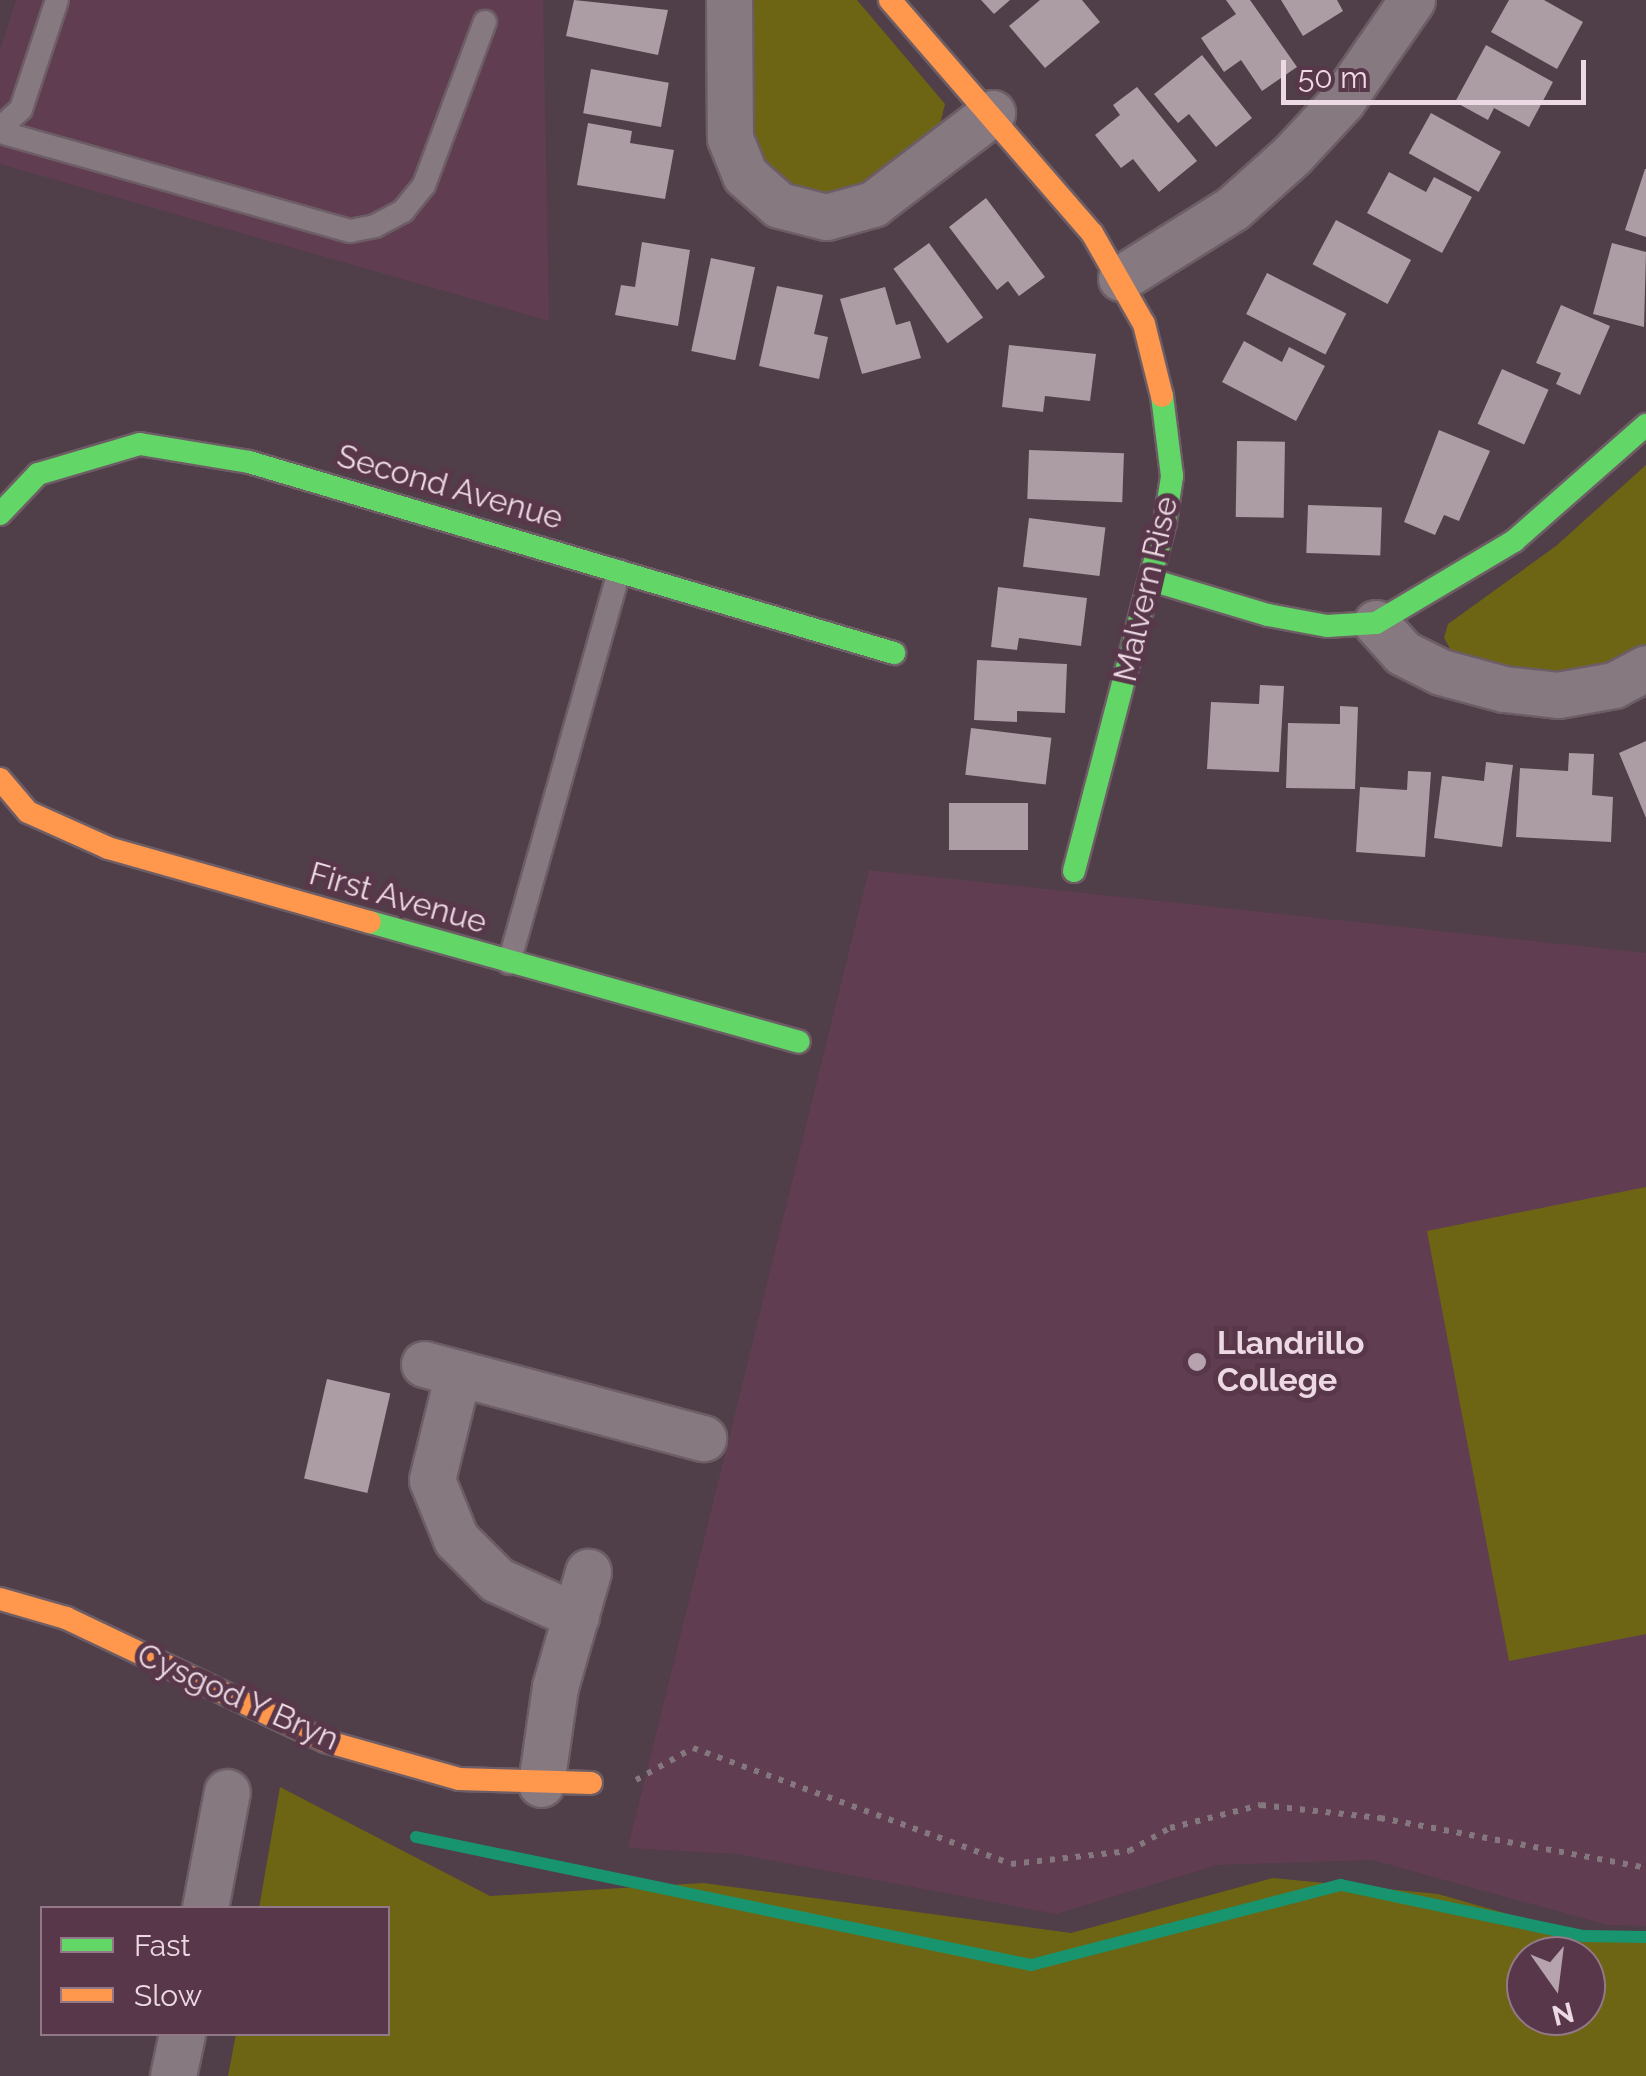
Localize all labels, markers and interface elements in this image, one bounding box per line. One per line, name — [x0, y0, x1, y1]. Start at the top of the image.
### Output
scale bar — [1286, 40, 1591, 102]
text: 50 m — [1298, 60, 1368, 95]
street label: Second Avenue — [332, 436, 568, 538]
street label: Malvern Rise — [1106, 493, 1186, 685]
street label: First Avenue — [304, 854, 492, 942]
place label: Llandrillo College — [1217, 1325, 1364, 1400]
marker: Llandrillo College — [1186, 1351, 1208, 1373]
street label: Cysgod Y Bryn — [130, 1635, 346, 1759]
legend — [40, 1906, 390, 2036]
text: Fast — [134, 1928, 191, 1963]
north arrow — [1506, 1936, 1606, 2036]
text: Slow — [134, 1978, 202, 2013]
text: N — [1549, 1995, 1577, 2032]

